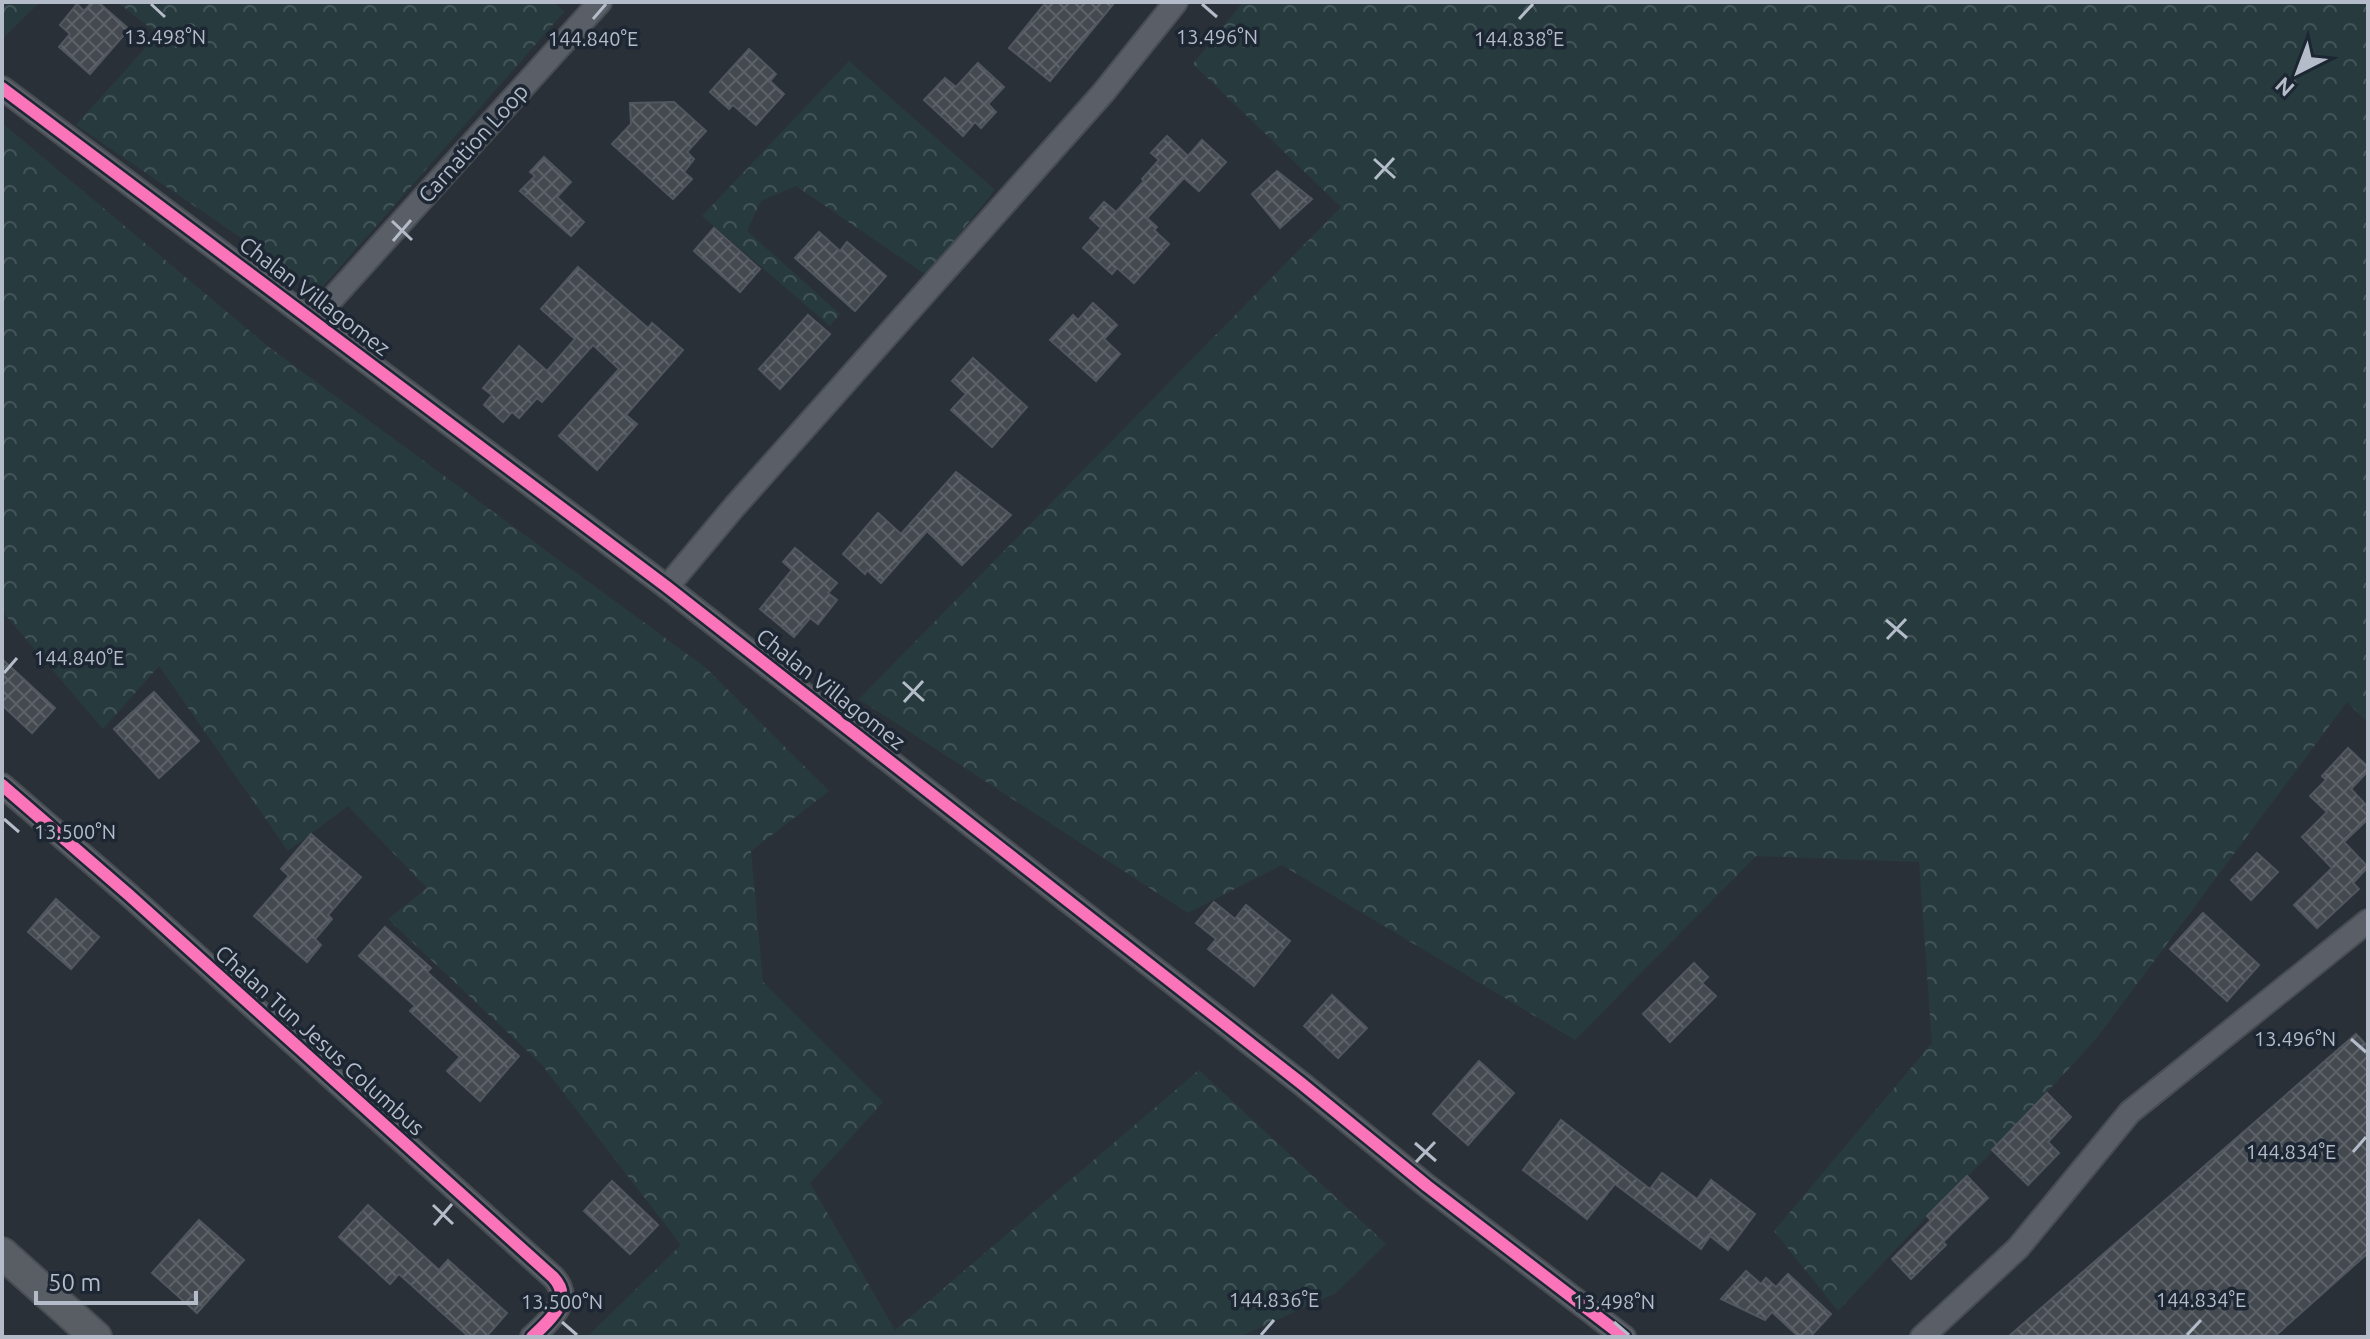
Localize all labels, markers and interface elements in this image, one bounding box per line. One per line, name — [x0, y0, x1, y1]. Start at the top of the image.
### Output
text: 13.498°N — [124, 25, 206, 48]
text: 13.496°N — [1176, 25, 1258, 48]
text: 144.840°E — [548, 27, 638, 50]
text: 144.838°E — [1474, 27, 1564, 50]
north arrow — [2258, 32, 2338, 112]
text: N — [2270, 72, 2299, 102]
street label: Carnation Loop — [413, 78, 533, 207]
street label: Chalan Villagomez — [235, 231, 395, 360]
street label: Chalan Villagomez — [752, 623, 911, 754]
text: 144.840°E — [34, 646, 124, 669]
text: 13.500°N — [34, 820, 116, 843]
street label: Chalan Tun Jesus Columbus — [211, 939, 430, 1140]
text: 13.496°N — [2254, 1027, 2336, 1050]
text: 144.834°E — [2246, 1140, 2336, 1163]
scale bar — [36, 1255, 196, 1305]
text: 50 m — [48, 1269, 101, 1296]
text: 144.836°E — [1229, 1288, 1319, 1311]
text: 144.834°E — [2156, 1288, 2246, 1311]
text: 13.500°N — [521, 1290, 603, 1313]
text: 13.498°N — [1573, 1290, 1655, 1313]

